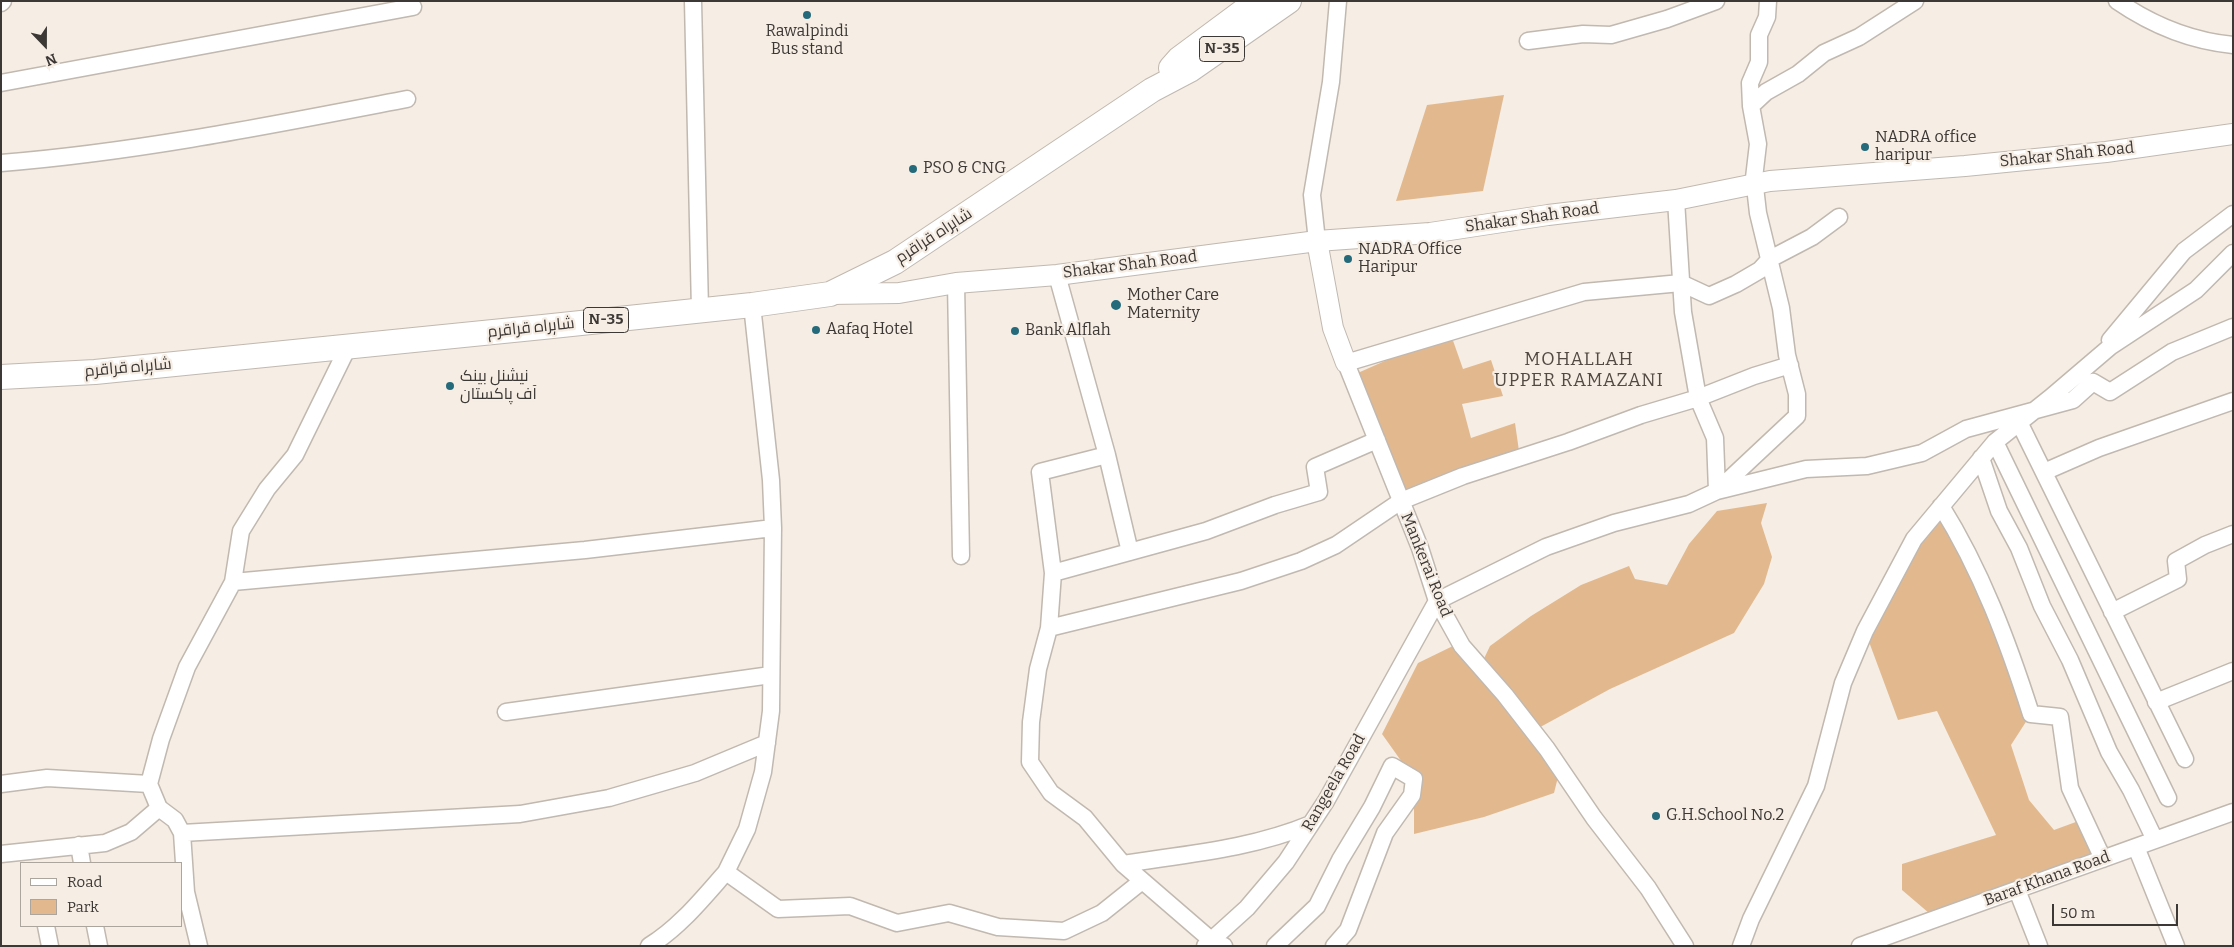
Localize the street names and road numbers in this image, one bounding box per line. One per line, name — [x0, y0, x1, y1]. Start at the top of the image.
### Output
road number: N-35 — [1200, 36, 1244, 62]
street label: Shakar Shah Road — [1999, 138, 2135, 172]
street label: Shakar Shah Road — [1464, 199, 1600, 237]
street label: شاہراہ قراقرم — [892, 204, 976, 268]
street label: Shakar Shah Road — [1062, 247, 1198, 283]
road number: N-35 — [584, 308, 628, 332]
street label: شاہراہ قراقرم — [487, 314, 575, 342]
street label: شاہراہ قراقرم — [84, 355, 172, 381]
street label: Mankerai Road — [1396, 510, 1456, 620]
street label: Rangeela Road — [1298, 731, 1370, 835]
street label: Baraf Khana Road — [1981, 847, 2113, 911]

